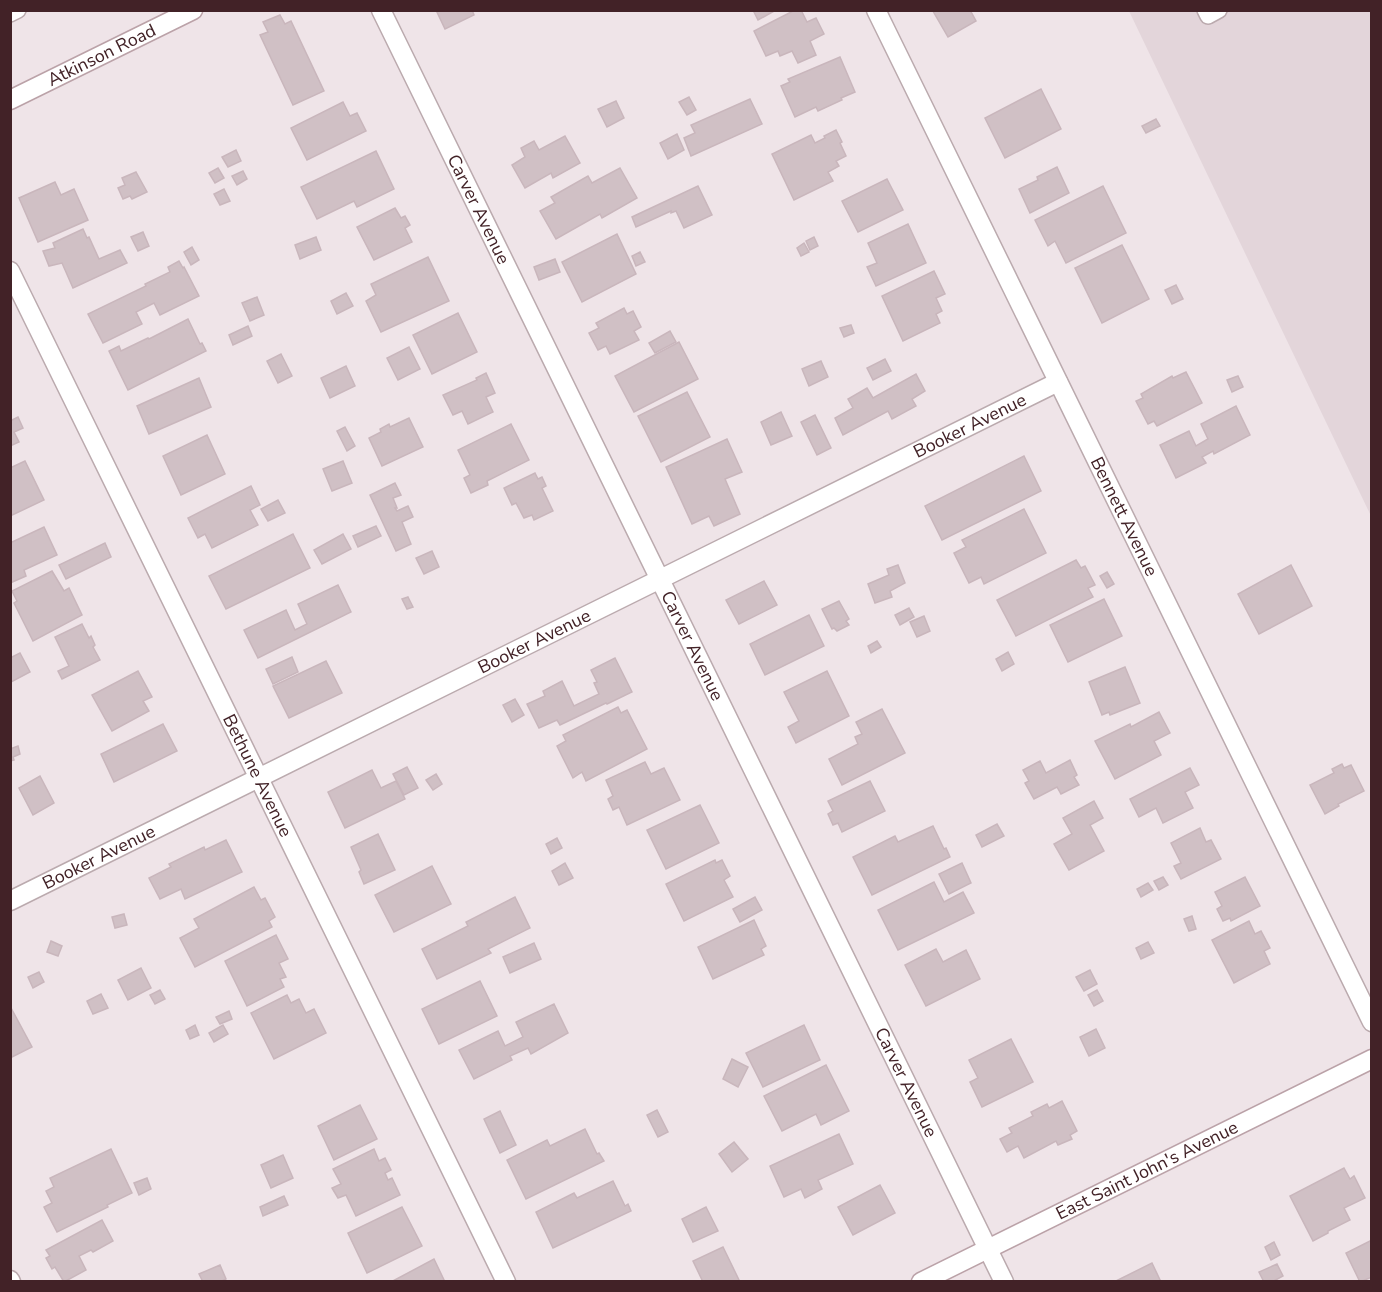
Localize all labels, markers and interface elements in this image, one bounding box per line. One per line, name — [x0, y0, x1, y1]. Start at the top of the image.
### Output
street label: Atkinson Road — [43, 18, 160, 92]
street label: Carver Avenue — [442, 150, 516, 268]
street label: Booker Avenue — [909, 388, 1030, 464]
street label: Bennett Avenue — [1085, 453, 1164, 580]
street label: Carver Avenue — [655, 587, 729, 705]
street label: Booker Avenue — [474, 603, 595, 679]
street label: Bethune Avenue — [217, 710, 298, 841]
street label: Booker Avenue — [38, 819, 159, 895]
street label: Carver Avenue — [869, 1023, 943, 1141]
street label: East Saint John's Avenue — [1052, 1115, 1242, 1225]

